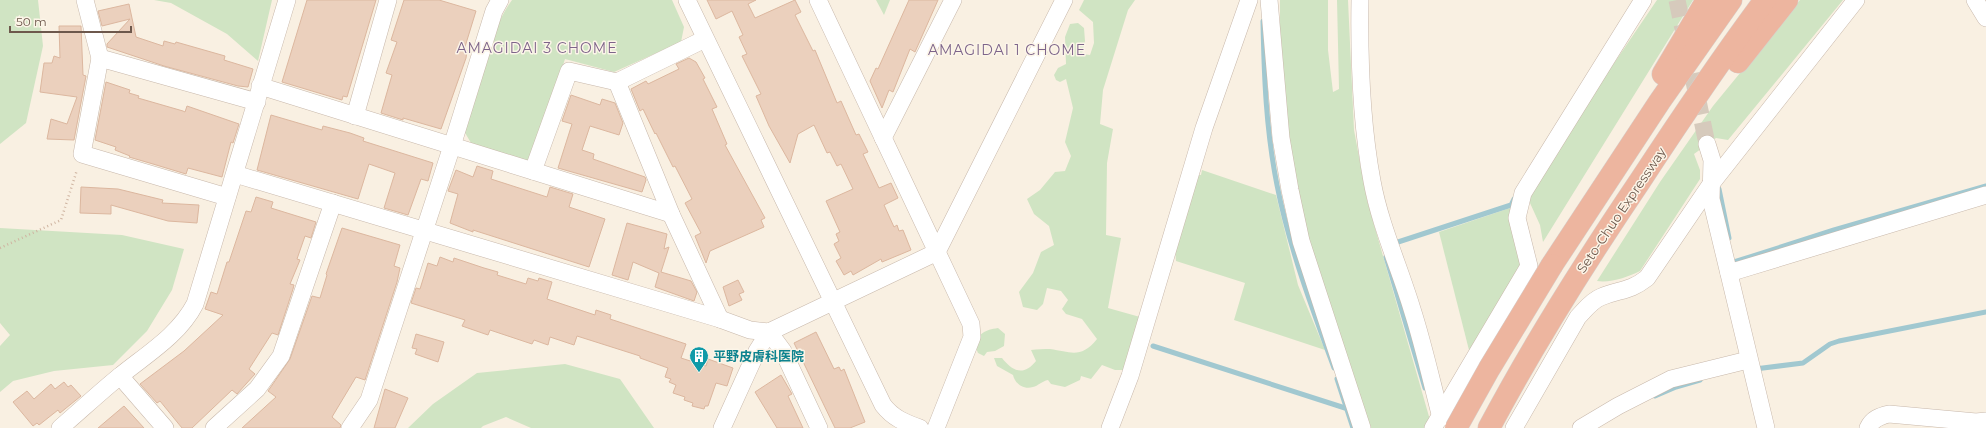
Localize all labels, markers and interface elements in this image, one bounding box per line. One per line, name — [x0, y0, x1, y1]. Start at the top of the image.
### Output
scale bar — [10, 8, 131, 34]
text: 50 m — [16, 14, 47, 29]
district label: AMAGIDAI 3 CHOME — [456, 39, 618, 57]
district label: AMAGIDAI 1 CHOME — [928, 41, 1086, 59]
street label: Seto-Chuo Expressway — [1573, 143, 1670, 276]
building icon: 平野皮膚科医院 — [688, 345, 710, 373]
place label: 平野皮膚科医院 — [713, 348, 804, 364]

